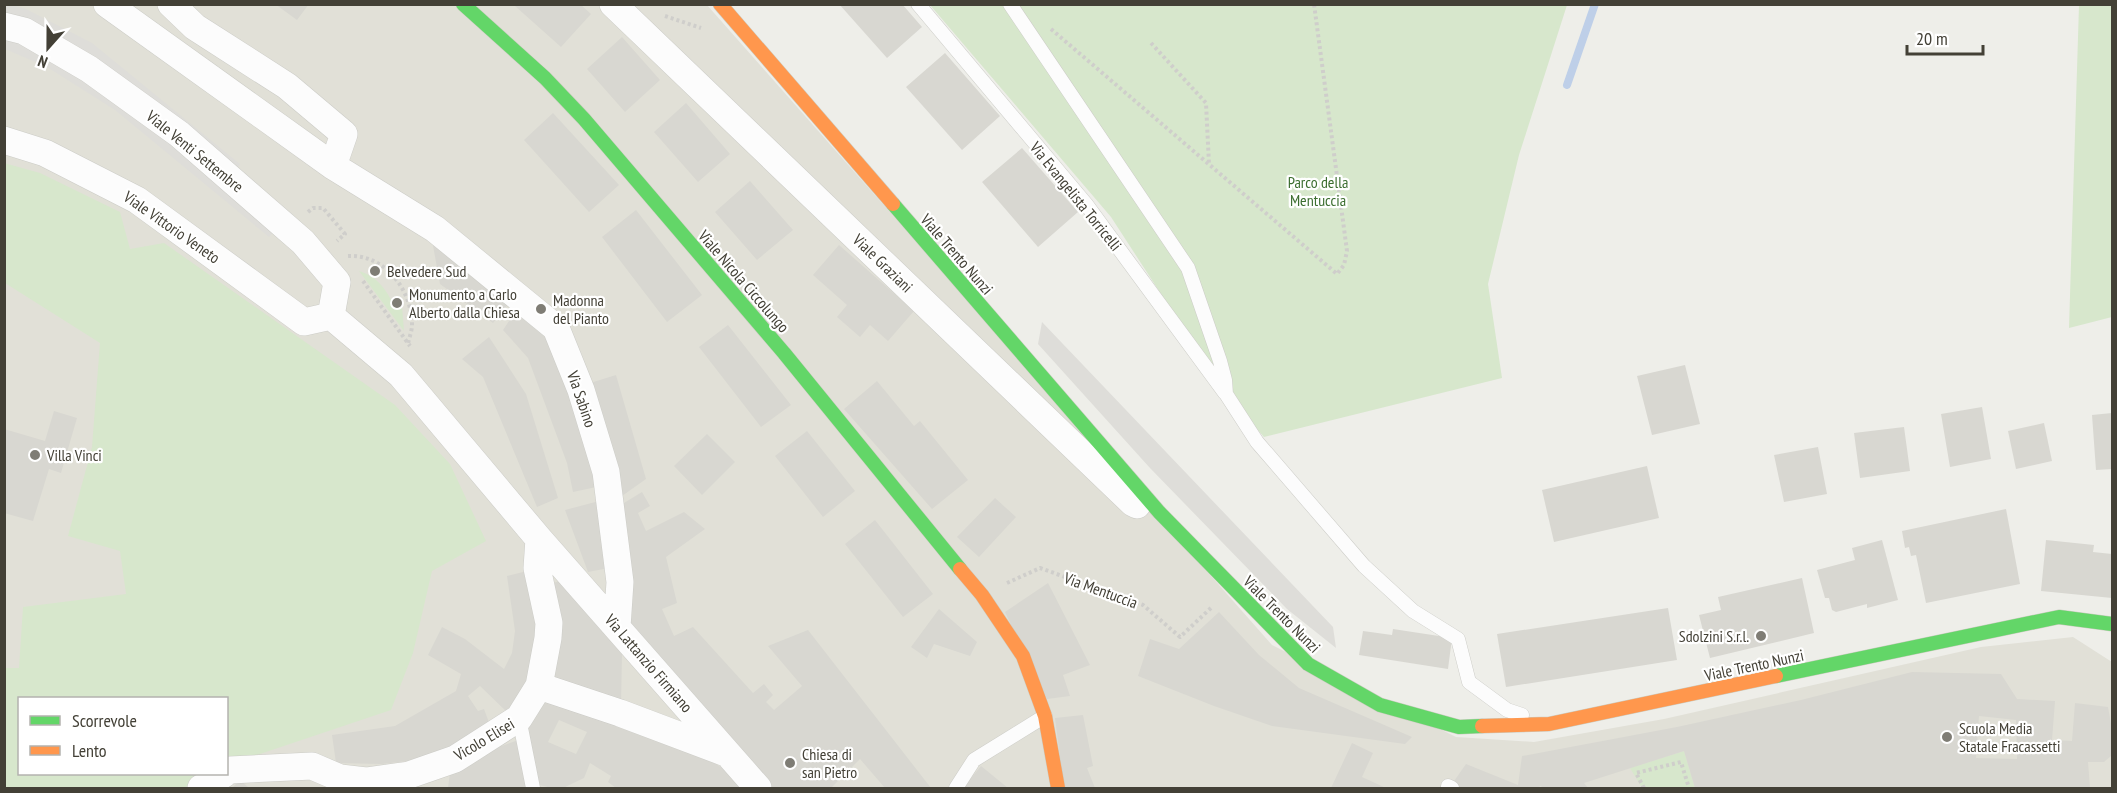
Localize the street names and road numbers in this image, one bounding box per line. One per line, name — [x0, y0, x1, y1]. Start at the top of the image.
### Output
street label: Viale Venti Settembre — [142, 105, 248, 196]
street label: Via Evangelista Torricelli — [1025, 137, 1126, 255]
street label: Viale Vittorio Veneto — [119, 186, 224, 268]
street label: Viale Trento Nunzi — [916, 209, 998, 299]
street label: Viale Nicola Ciccolungo — [693, 225, 794, 336]
street label: Viale Graziani — [848, 229, 917, 297]
street label: Via Sabino — [563, 367, 601, 430]
street label: Via Mentuccia — [1061, 567, 1141, 613]
street label: Viale Trento Nunzi — [1239, 571, 1325, 657]
street label: Via Lattanzio Firmiano — [600, 609, 697, 716]
street label: Viale Trento Nunzi — [1702, 645, 1805, 685]
street label: Vicolo Elisei — [449, 713, 518, 765]

